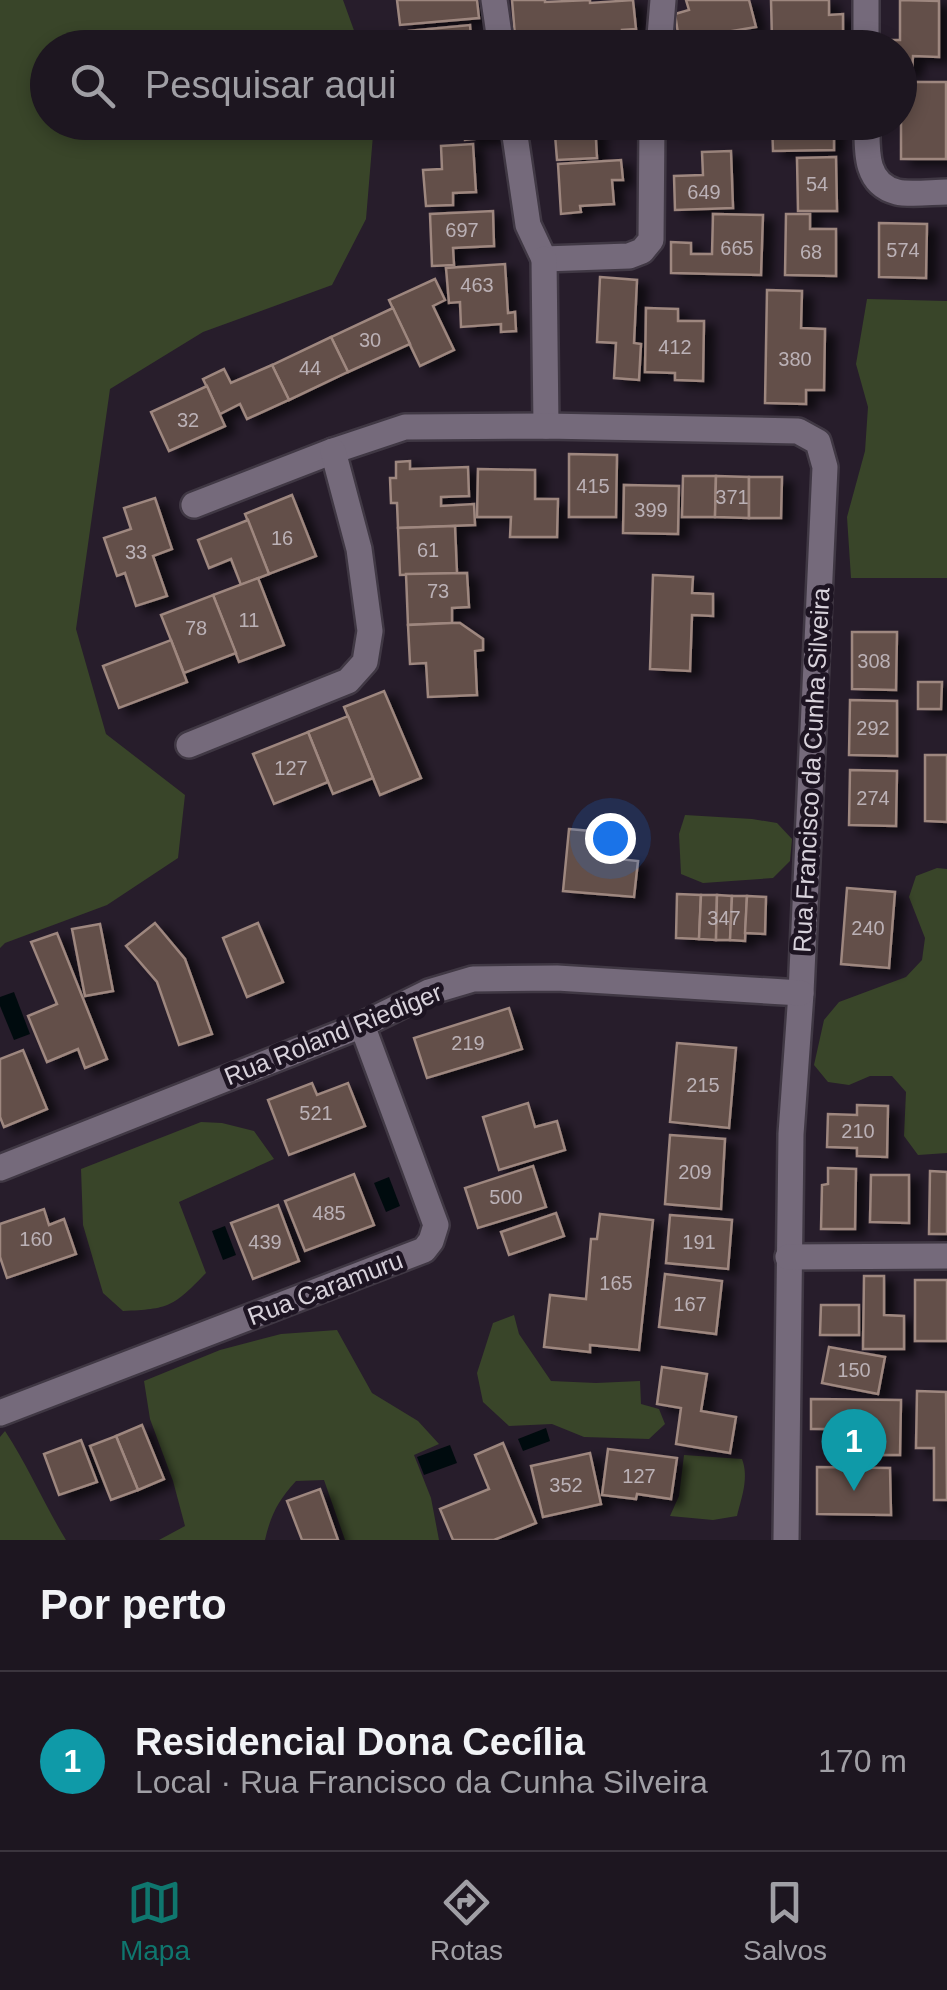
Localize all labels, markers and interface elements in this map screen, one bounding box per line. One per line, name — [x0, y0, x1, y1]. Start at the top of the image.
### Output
search box — [30, 30, 917, 140]
icon: search — [65, 58, 120, 113]
text: Pesquisar aqui — [145, 64, 396, 106]
house number: 54 — [806, 173, 828, 195]
house number: 649 — [687, 181, 721, 203]
house number: 697 — [445, 219, 479, 241]
house number: 665 — [720, 237, 754, 259]
house number: 574 — [886, 239, 920, 261]
house number: 68 — [800, 241, 822, 263]
house number: 463 — [460, 274, 494, 296]
house number: 30 — [359, 329, 381, 351]
house number: 412 — [658, 336, 692, 358]
house number: 380 — [778, 348, 812, 370]
house number: 44 — [299, 357, 321, 379]
house number: 32 — [177, 409, 199, 431]
house number: 415 — [576, 475, 610, 497]
house number: 371 — [715, 486, 749, 508]
house number: 399 — [634, 499, 668, 521]
house number: 16 — [271, 527, 293, 549]
house number: 61 — [417, 539, 439, 561]
house number: 33 — [125, 541, 147, 563]
house number: 73 — [427, 580, 449, 602]
street label: Rua Francisco da Cunha Silveira — [787, 587, 835, 953]
house number: 11 — [239, 609, 259, 631]
house number: 78 — [185, 617, 207, 639]
house number: 308 — [857, 650, 891, 672]
house number: 292 — [856, 717, 890, 739]
house number: 127 — [274, 757, 308, 779]
house number: 274 — [856, 787, 890, 809]
your location — [585, 813, 636, 864]
house number: 347 — [707, 907, 741, 929]
house number: 240 — [851, 917, 885, 939]
street label: Rua Roland Riediger — [220, 978, 446, 1090]
house number: 219 — [451, 1032, 485, 1054]
house number: 215 — [686, 1074, 720, 1096]
house number: 521 — [299, 1102, 333, 1124]
house number: 210 — [841, 1120, 875, 1142]
house number: 209 — [678, 1161, 712, 1183]
house number: 500 — [489, 1186, 523, 1208]
house number: 485 — [312, 1202, 346, 1224]
house number: 160 — [19, 1228, 53, 1250]
house number: 439 — [248, 1231, 282, 1253]
house number: 191 — [682, 1231, 716, 1253]
street label: Rua Caramuru — [243, 1246, 407, 1330]
house number: 165 — [599, 1272, 633, 1294]
house number: 167 — [673, 1293, 707, 1315]
house number: 150 — [837, 1359, 871, 1381]
pin: 1 — [822, 1408, 886, 1491]
house number: 127 — [622, 1465, 656, 1487]
house number: 352 — [549, 1474, 583, 1496]
text: Por perto — [40, 1581, 227, 1628]
text: Residencial Dona Cecília — [135, 1721, 585, 1763]
text: 1 — [64, 1743, 81, 1779]
text: 170 m — [818, 1743, 907, 1779]
text: Local · Rua Francisco da Cunha Silveira — [135, 1764, 708, 1800]
tab: Mapa — [120, 1875, 190, 1967]
tab: Rotas — [430, 1875, 503, 1967]
tab: Salvos — [743, 1875, 827, 1967]

